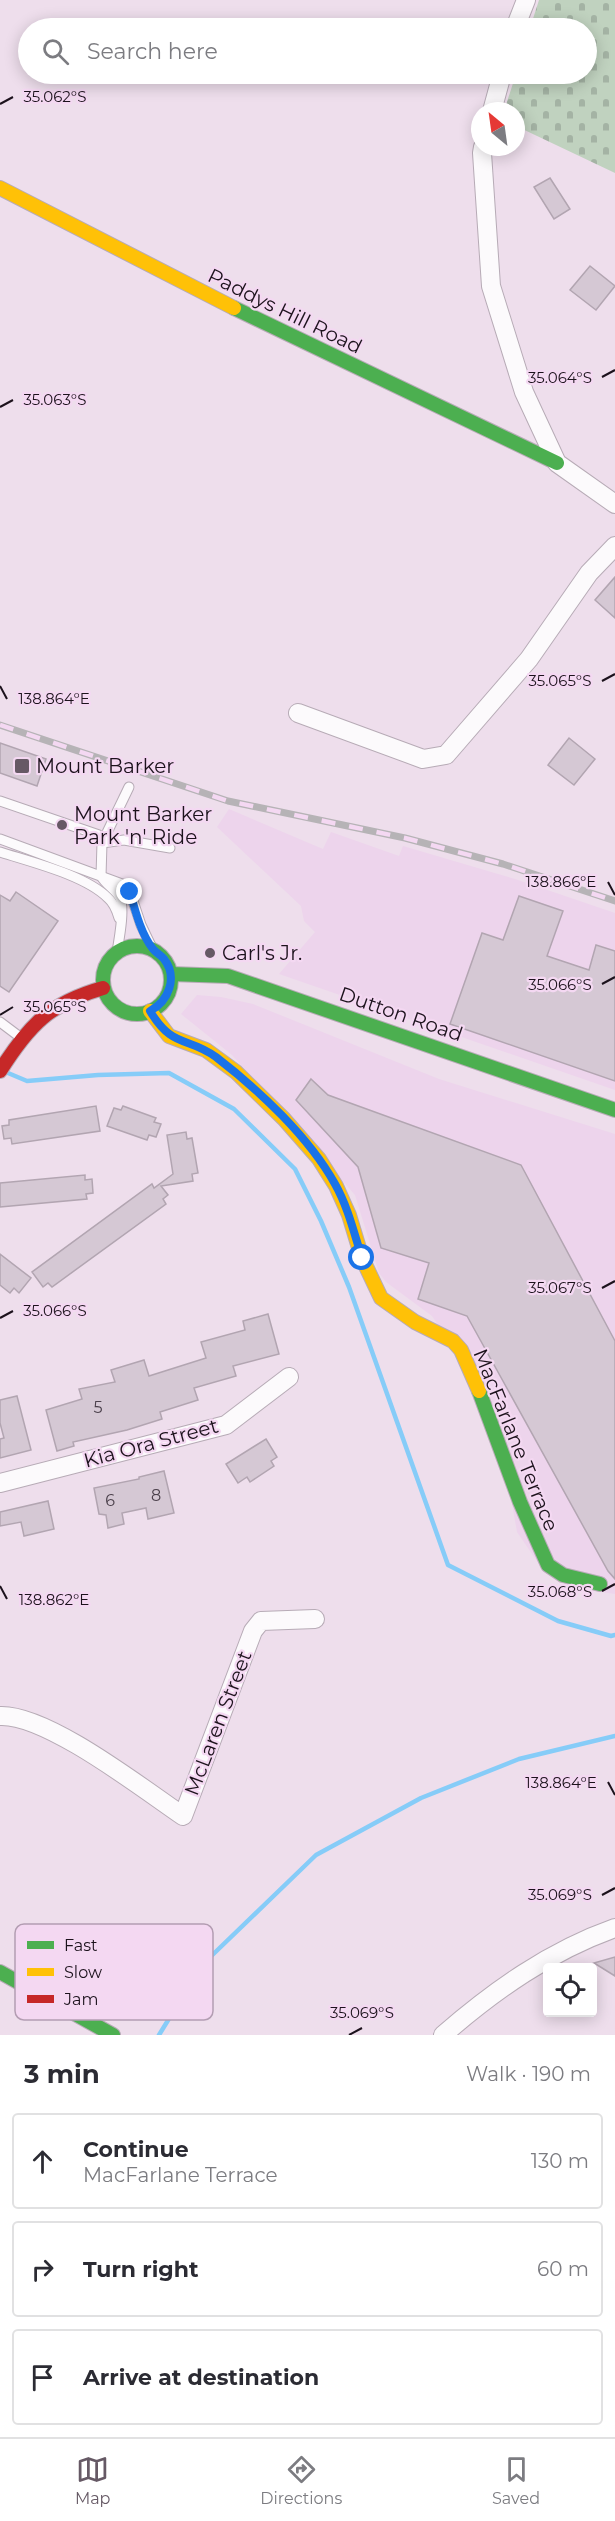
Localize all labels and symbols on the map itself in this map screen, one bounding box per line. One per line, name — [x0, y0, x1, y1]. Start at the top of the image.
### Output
text: 35.062°S — [23, 87, 87, 106]
north arrow — [471, 102, 525, 156]
street label: Paddys Hill Road — [204, 263, 366, 359]
text: 35.064°S — [528, 368, 592, 387]
text: 35.063°S — [24, 390, 86, 409]
text: 35.065°S — [529, 671, 591, 690]
text: 138.864°E — [18, 689, 90, 708]
place label: Mount Barker — [36, 754, 174, 778]
marker: Mount Barker — [13, 757, 31, 775]
place label: Mount Barker Park 'n' Ride — [74, 802, 212, 849]
marker: Mount Barker Park 'n' Ride — [55, 818, 69, 832]
text: 138.866°E — [526, 872, 596, 891]
route end — [116, 878, 142, 904]
place label: Carl's Jr. — [222, 941, 302, 965]
marker: Carl's Jr. — [203, 946, 217, 960]
text: 35.066°S — [528, 975, 592, 994]
street label: Dutton Road — [336, 982, 466, 1046]
text: 35.065°S — [24, 997, 86, 1016]
route start — [348, 1244, 374, 1270]
text: 35.067°S — [528, 1278, 592, 1297]
text: 35.066°S — [23, 1301, 87, 1320]
street label: MacFarlane Terrace — [468, 1345, 564, 1535]
house number: 5 — [93, 1398, 103, 1417]
street label: Kia Ora Street — [81, 1414, 221, 1472]
house number: 8 — [151, 1486, 161, 1505]
house number: 6 — [105, 1491, 115, 1510]
text: 35.068°S — [528, 1582, 592, 1601]
text: 138.862°E — [19, 1590, 89, 1609]
street label: McLaren Street — [179, 1647, 257, 1799]
text: 138.864°E — [525, 1773, 597, 1792]
text: 35.069°S — [528, 1885, 592, 1904]
legend — [15, 1924, 213, 2020]
text: Fast — [64, 1936, 98, 1955]
text: Slow — [64, 1963, 102, 1982]
text: Jam — [63, 1990, 98, 2009]
text: 35.069°S — [330, 2003, 394, 2022]

